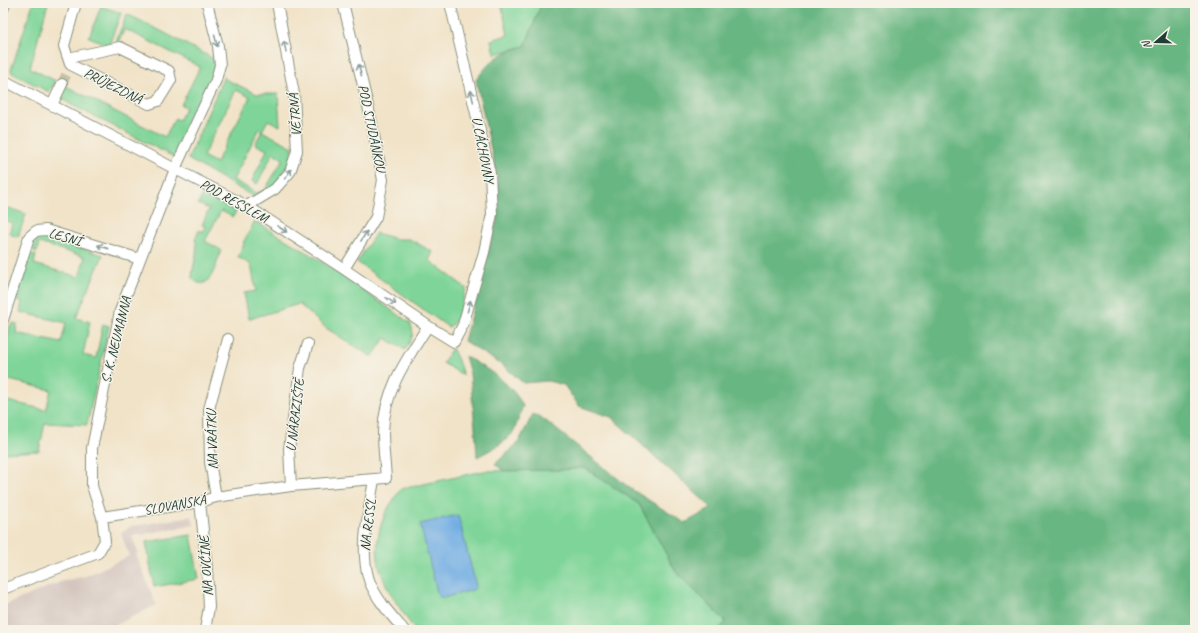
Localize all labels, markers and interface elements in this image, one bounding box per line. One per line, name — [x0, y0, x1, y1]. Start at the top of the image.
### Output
north arrow — [1136, 22, 1176, 62]
one-way arrow — [213, 34, 221, 47]
text: N — [1138, 38, 1154, 51]
one-way arrow — [281, 41, 289, 54]
street label: PRŮJEZDNÁ — [81, 64, 147, 109]
one-way arrow — [355, 64, 363, 77]
street label: POD STUDÁNKOU — [354, 83, 390, 175]
one-way arrow — [468, 90, 476, 103]
street label: VĚTRNÁ — [285, 91, 305, 137]
street label: U CÁCHOVNY — [468, 115, 498, 187]
one-way arrow — [284, 168, 292, 179]
street label: POD RESSLEM — [197, 175, 273, 228]
street label: LESNÍ — [47, 224, 86, 251]
one-way arrow — [277, 225, 288, 233]
one-way arrow — [361, 230, 369, 242]
one-way arrow — [97, 243, 109, 251]
street label: S. K. NEUMANNA — [97, 294, 135, 385]
one-way arrow — [385, 297, 396, 305]
one-way arrow — [466, 299, 473, 312]
street label: U NÁRAZIŠTĚ — [282, 375, 308, 452]
street label: NA VRÁTKU — [202, 407, 222, 470]
street label: SLOVANSKÁ — [143, 491, 209, 519]
street label: NA RESSL — [356, 498, 380, 552]
street label: NA OVČÍNĚ — [195, 533, 217, 597]

